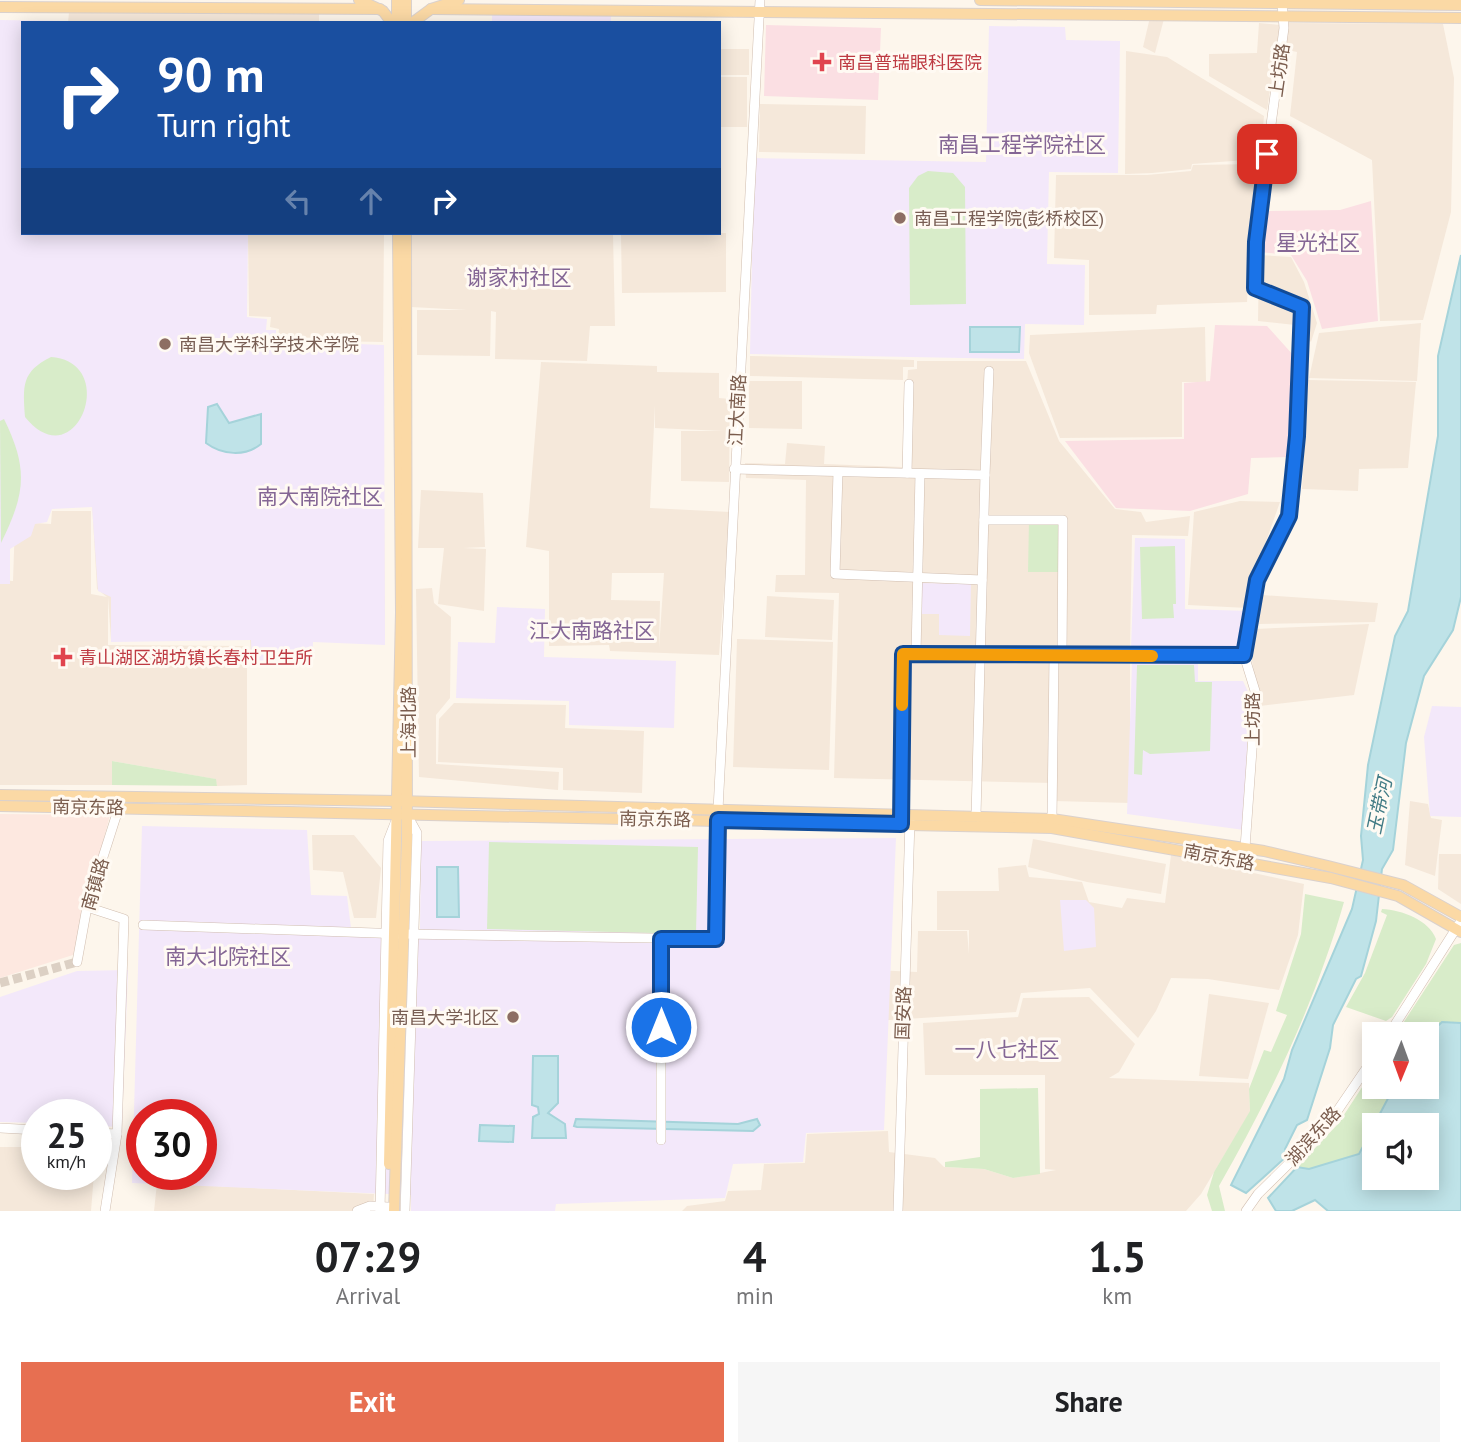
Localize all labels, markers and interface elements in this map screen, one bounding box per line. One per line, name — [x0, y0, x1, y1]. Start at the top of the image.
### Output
text: 90 m — [157, 42, 264, 106]
street label: 上坊路 — [1264, 42, 1294, 98]
icon: right — [42, 49, 133, 140]
place label: 南昌普瑞眼科医院 — [838, 51, 982, 74]
marker: 南昌普瑞眼科医院 — [812, 52, 832, 72]
text: Turn right — [157, 104, 291, 146]
pin — [1237, 124, 1297, 184]
district label: 南昌工程学院社区 — [938, 131, 1106, 158]
icon: arrive — [1248, 135, 1286, 173]
icon: left — [279, 182, 317, 220]
icon: ahead — [352, 182, 390, 220]
icon: right — [425, 182, 463, 220]
place label: 南昌工程学院(彭桥校区) — [914, 207, 1104, 230]
marker: 南昌工程学院(彭桥校区) — [892, 210, 908, 226]
district label: 星光社区 — [1276, 229, 1360, 256]
district label: 谢家村社区 — [467, 264, 572, 291]
place label: 南昌大学科学技术学院 — [179, 333, 359, 356]
marker: 南昌大学科学技术学院 — [157, 336, 173, 352]
street label: 江大南路 — [724, 373, 750, 447]
district label: 南大南院社区 — [257, 483, 383, 510]
district label: 江大南路社区 — [529, 617, 655, 644]
place label: 青山湖区湖坊镇长春村卫生所 — [79, 646, 313, 669]
marker: 青山湖区湖坊镇长春村卫生所 — [53, 647, 73, 667]
street label: 上海北路 — [397, 686, 420, 758]
street label: 上坊路 — [1241, 692, 1264, 746]
water label: 玉带河 — [1361, 772, 1397, 836]
street label: 南京东路 — [52, 795, 124, 819]
street label: 南京东路 — [619, 807, 691, 831]
street label: 南京东路 — [1181, 839, 1257, 875]
street label: 南镇路 — [77, 855, 113, 913]
district label: 南大北院社区 — [165, 943, 291, 970]
street label: 国安路 — [891, 986, 915, 1040]
position arrow — [624, 990, 698, 1064]
place label: 南昌大学北区 — [391, 1006, 499, 1029]
marker: 南昌大学北区 — [505, 1009, 521, 1025]
north arrow — [1362, 1022, 1438, 1099]
map controls — [1362, 1022, 1439, 1190]
district label: 一八七社区 — [955, 1036, 1060, 1063]
speed limit sign: 30 — [126, 1099, 217, 1190]
street label: 湖滨东路 — [1280, 1102, 1346, 1170]
text: 25 — [47, 1112, 86, 1158]
button: sound — [1362, 1113, 1439, 1190]
text: km/h — [47, 1150, 86, 1173]
text: 07:29 — [315, 1229, 421, 1284]
text: 4 — [743, 1229, 767, 1284]
text: 1.5 — [1088, 1229, 1146, 1284]
text: Arrival — [336, 1281, 400, 1310]
text: min — [736, 1281, 773, 1310]
text: km — [1102, 1281, 1132, 1310]
button: Exit — [21, 1362, 724, 1442]
button: Share — [738, 1362, 1440, 1442]

